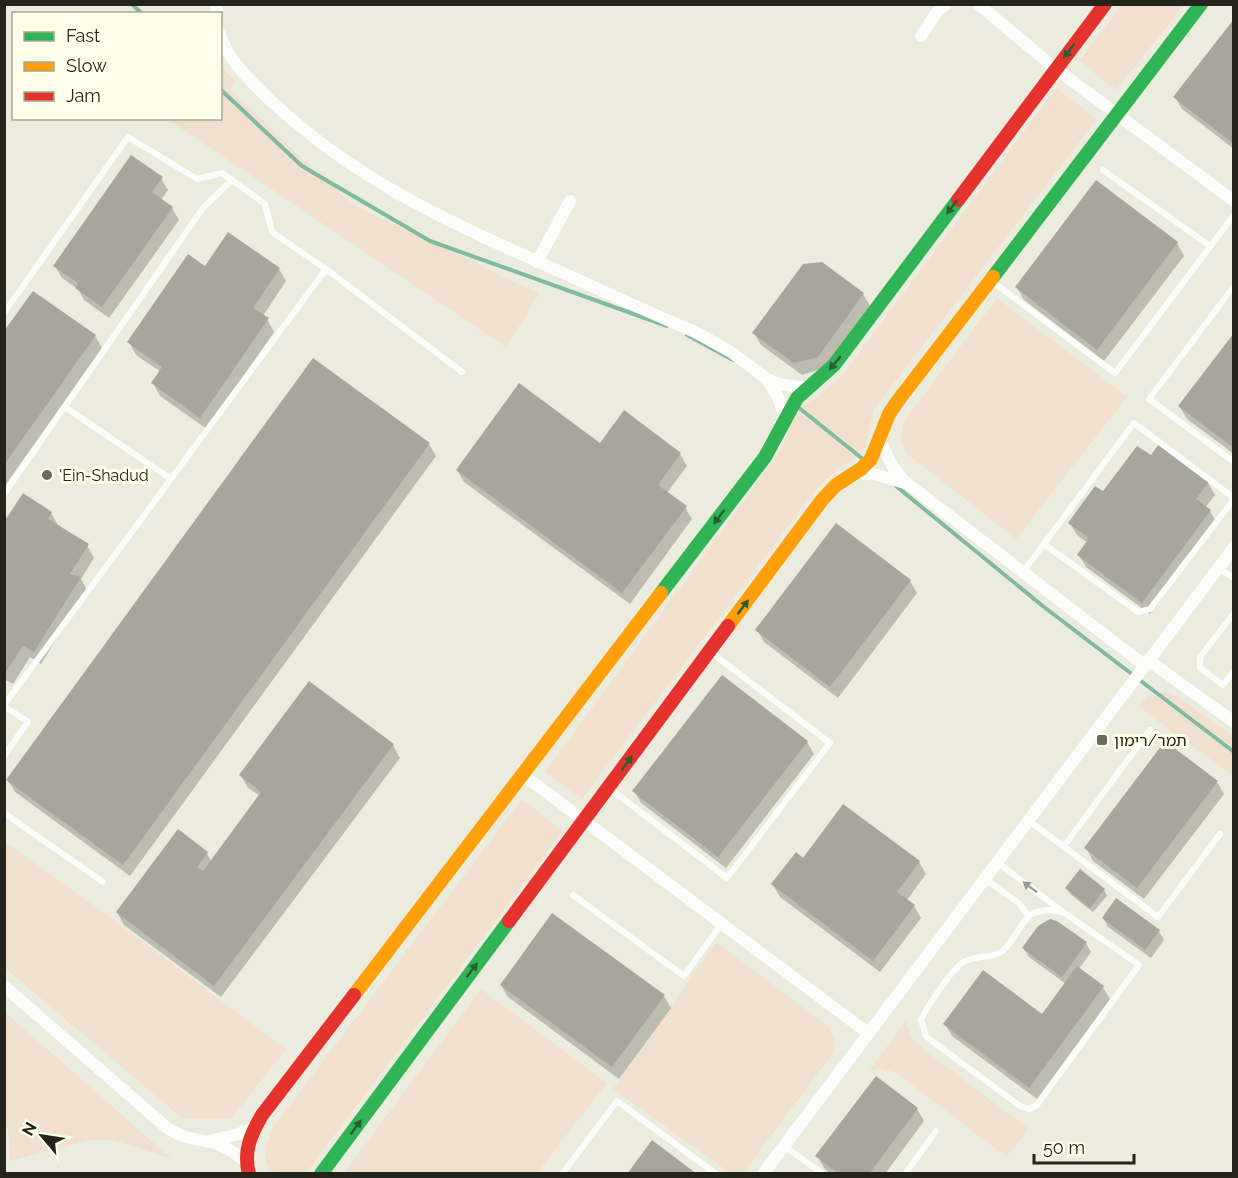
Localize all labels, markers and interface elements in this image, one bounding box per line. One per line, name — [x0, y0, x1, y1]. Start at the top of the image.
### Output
legend — [12, 12, 222, 120]
text: Fast — [66, 25, 100, 46]
one-way arrow — [1063, 43, 1076, 59]
text: Slow — [66, 55, 107, 76]
text: Jam — [66, 85, 101, 106]
one-way arrow — [946, 199, 958, 215]
one-way arrow — [829, 355, 842, 370]
place label: 'Ein-Shadud — [59, 466, 149, 485]
marker: 'Ein-Shadud — [40, 468, 54, 482]
one-way arrow — [713, 509, 725, 524]
one-way arrow — [736, 599, 748, 614]
place label: תמר/רימון — [1114, 731, 1187, 750]
marker: תמר/רימון — [1095, 733, 1109, 747]
one-way arrow — [620, 756, 632, 771]
one-way arrow — [1022, 881, 1038, 893]
one-way arrow — [466, 962, 479, 978]
north arrow — [12, 1106, 72, 1166]
text: N — [18, 1119, 41, 1139]
one-way arrow — [350, 1119, 362, 1135]
scale bar — [1034, 1127, 1134, 1165]
text: 50 m — [1043, 1137, 1085, 1158]

